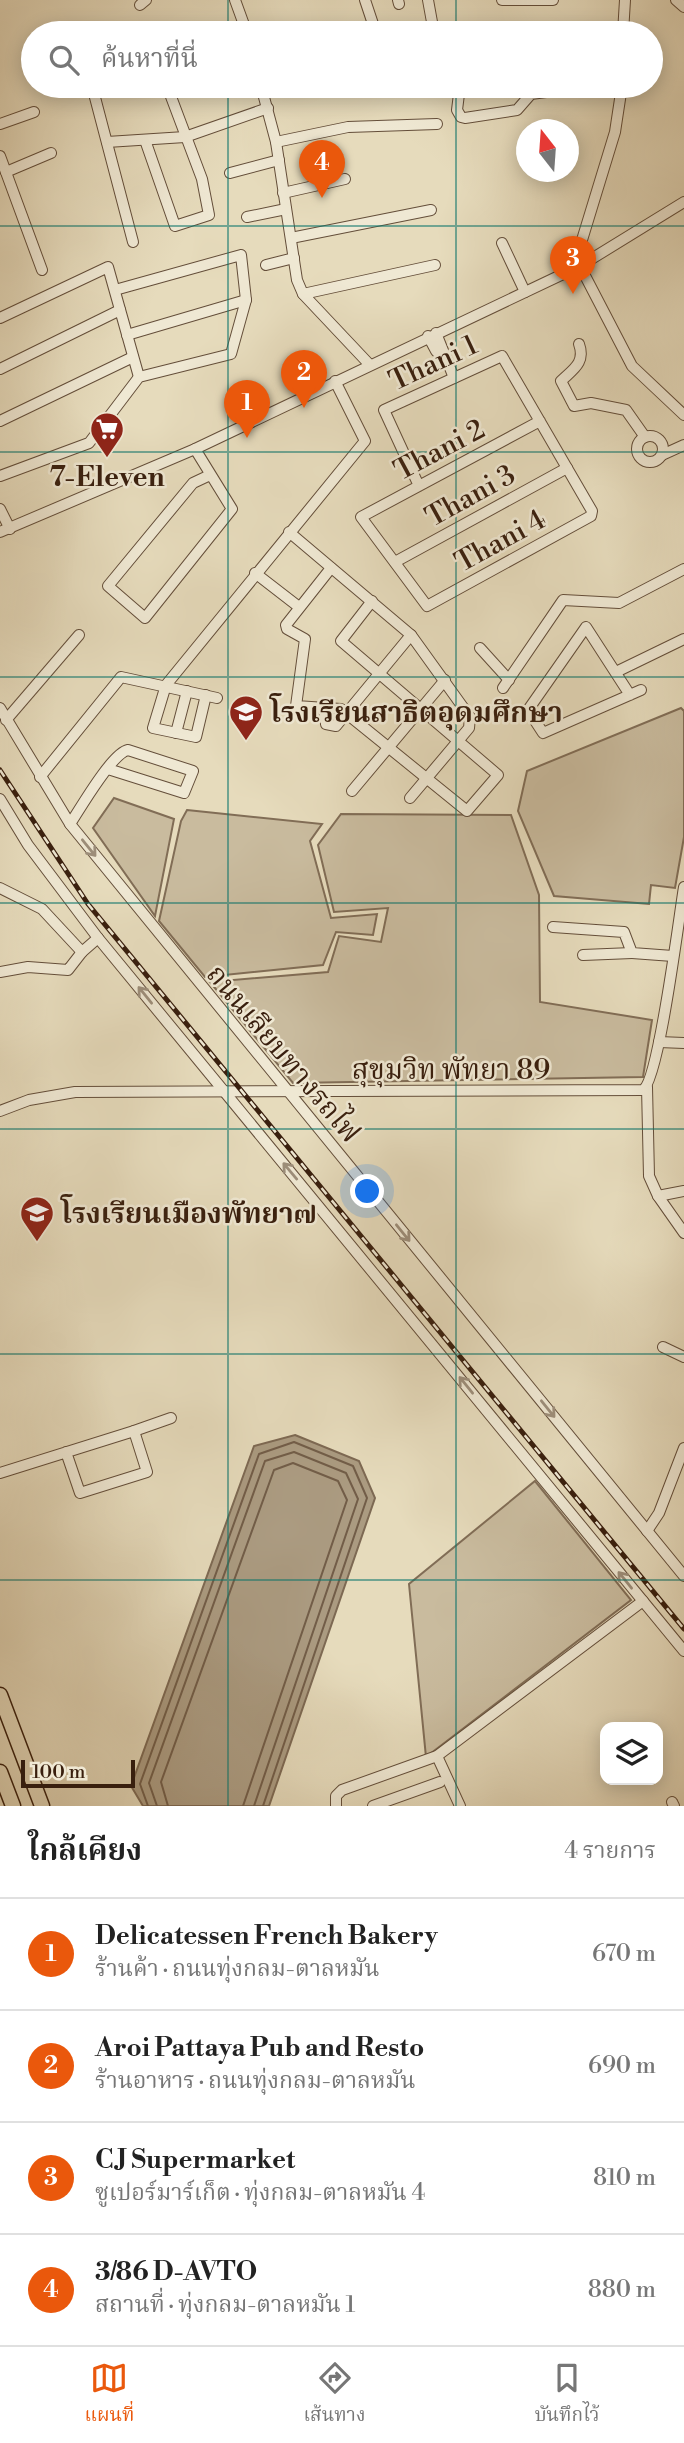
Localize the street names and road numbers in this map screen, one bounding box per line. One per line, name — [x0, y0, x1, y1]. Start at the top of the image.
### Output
street label: Thani 1 — [384, 328, 484, 399]
street label: Thani 2 — [388, 412, 491, 489]
street label: Thani 3 — [420, 457, 522, 535]
street label: Thani 4 — [449, 502, 552, 580]
street label: ถนนเลียบทางรถไฟ — [198, 956, 370, 1150]
street label: สุขุมวิท พัทยา 89 — [352, 1053, 550, 1088]

